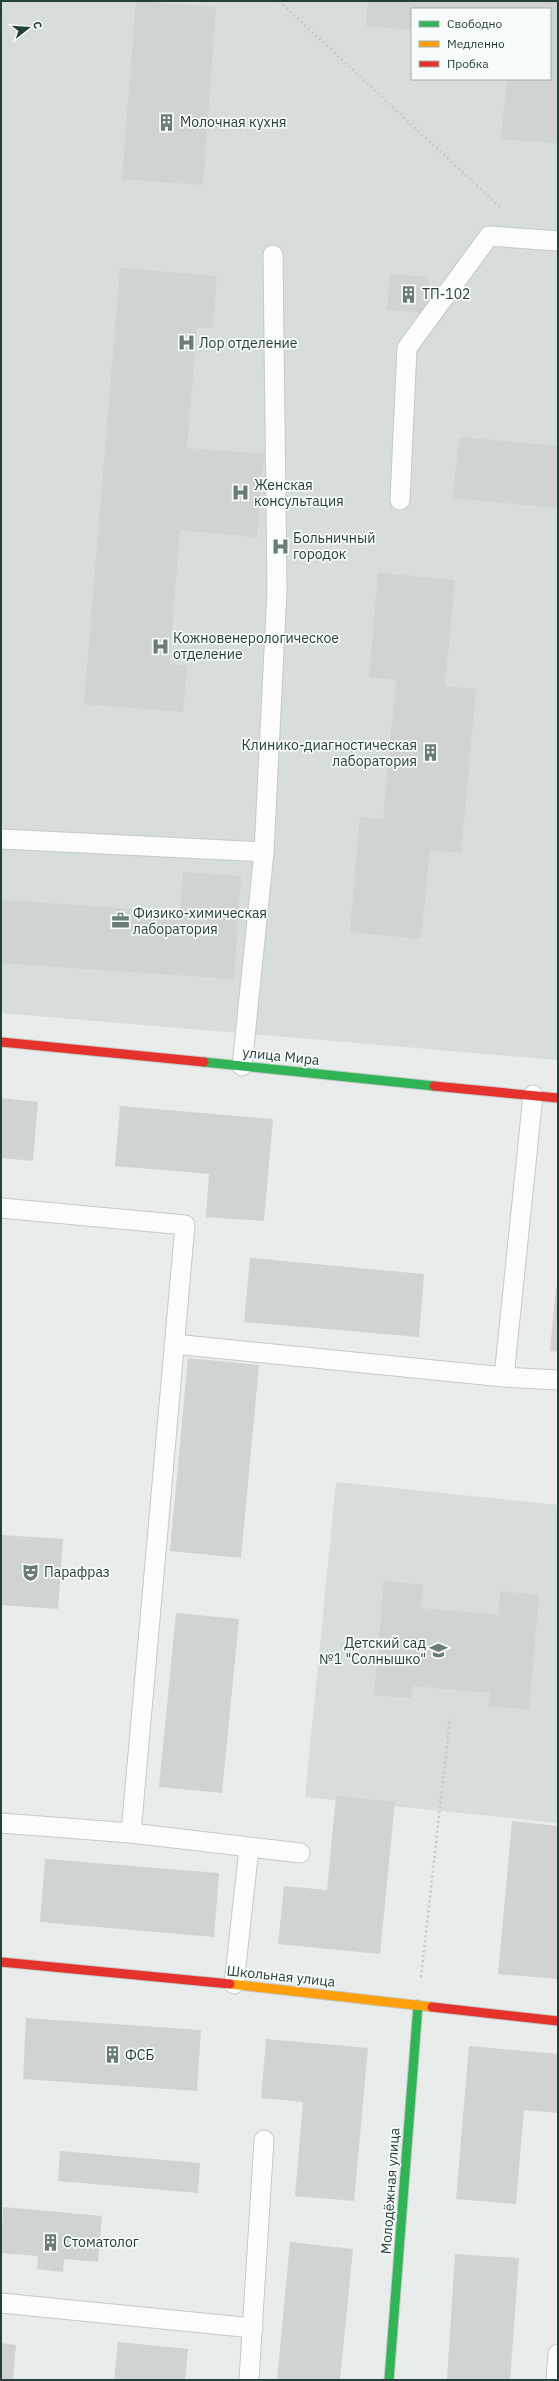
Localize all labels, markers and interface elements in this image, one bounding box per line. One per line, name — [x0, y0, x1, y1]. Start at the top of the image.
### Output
north arrow — [8, 8, 48, 48]
legend — [411, 8, 551, 80]
text: Свободно — [447, 16, 503, 31]
text: С — [30, 20, 45, 31]
text: Медленно — [447, 36, 505, 51]
text: Пробка — [447, 56, 489, 71]
building icon: Молочная кухня — [157, 112, 177, 132]
place label: Молочная кухня — [180, 113, 286, 131]
building icon: ТП-102 — [399, 284, 419, 304]
place label: ТП-102 — [422, 285, 471, 303]
hospital icon: Лор отделение — [176, 333, 196, 353]
place label: Лор отделение — [199, 334, 298, 352]
place label: Женская консультация — [254, 476, 344, 510]
hospital icon: Женская консультация — [231, 483, 251, 503]
place label: Больничный городок — [293, 529, 375, 563]
hospital icon: Больничный городок — [270, 536, 290, 556]
place label: Кожновенерологическое отделение — [173, 629, 339, 663]
hospital icon: Кожновенерологическое отделение — [150, 636, 170, 656]
place label: Клинико-диагностическая лаборатория — [242, 736, 417, 770]
building icon: Клинико-диагностическая лаборатория — [420, 743, 440, 763]
place label: Физико-химическая лаборатория — [133, 904, 267, 938]
office icon: Физико-химическая лаборатория — [110, 911, 130, 931]
street label: улица Мира — [242, 1043, 321, 1069]
theatre icon: Парафраз — [21, 1562, 41, 1582]
place label: Парафраз — [44, 1563, 110, 1581]
place label: Детский сад №1 "Солнышко" — [319, 1634, 426, 1668]
school or university icon: Детский сад №1 "Солнышко" — [429, 1641, 449, 1661]
street label: Школьная улица — [226, 1961, 337, 1991]
building icon: ФСБ — [102, 2045, 122, 2065]
place label: ФСБ — [125, 2046, 155, 2064]
street label: Молодёжная улица — [377, 2127, 403, 2255]
building icon: Стоматолог — [40, 2232, 60, 2252]
place label: Стоматолог — [63, 2233, 139, 2251]

